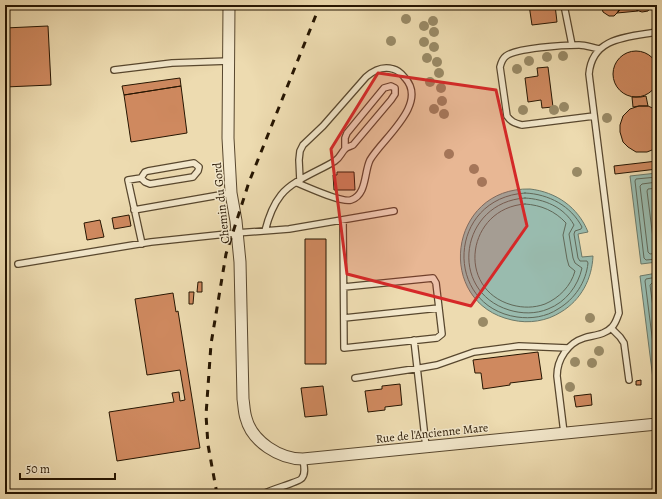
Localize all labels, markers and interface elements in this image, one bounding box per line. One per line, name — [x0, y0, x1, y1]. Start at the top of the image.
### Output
street label: Chemin du Gord — [209, 161, 233, 244]
street label: Rue de l'Ancienne Mare — [375, 419, 489, 447]
scale bar — [20, 455, 115, 481]
text: 50 m — [26, 461, 50, 477]

